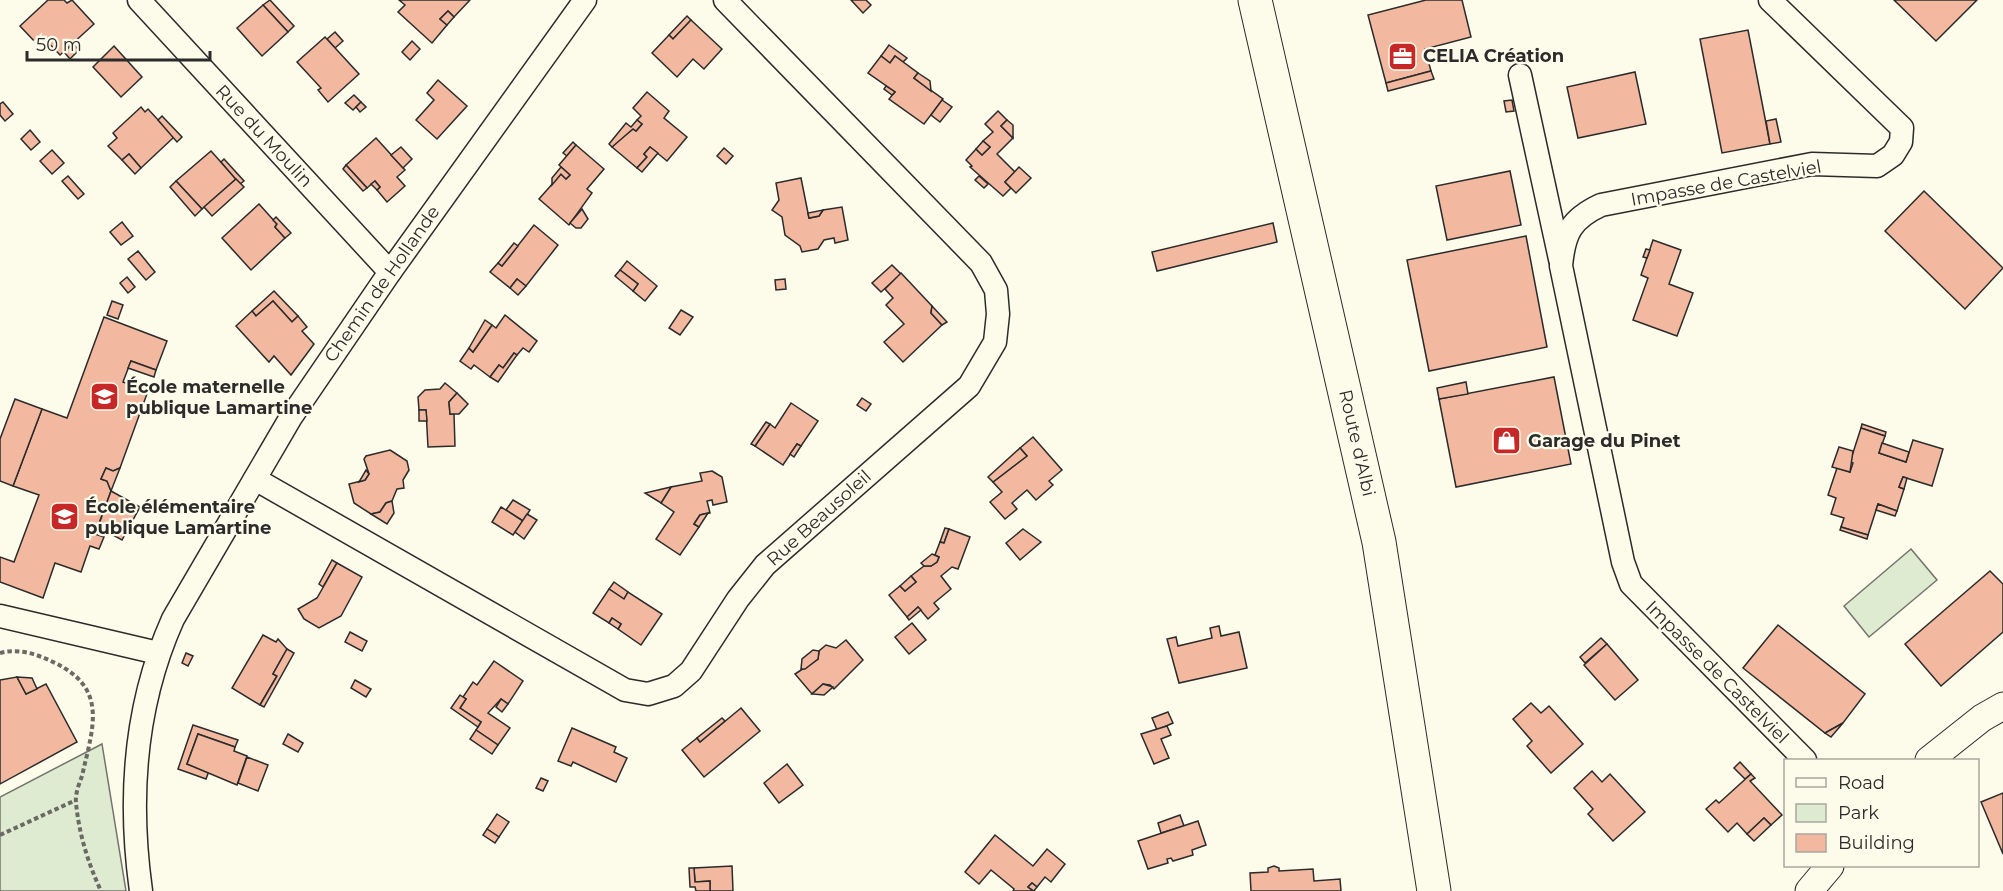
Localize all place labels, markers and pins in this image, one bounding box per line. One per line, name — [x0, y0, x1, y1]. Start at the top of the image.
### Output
office icon: CELIA Création — [1386, 40, 1418, 72]
place label: CELIA Création — [1423, 45, 1564, 67]
place label: École maternelle publique Lamartine — [126, 376, 312, 419]
school or university icon: École maternelle publique Lamartine — [89, 381, 121, 413]
shop icon: Garage du Pinet — [1491, 425, 1523, 457]
place label: Garage du Pinet — [1528, 430, 1681, 452]
place label: École élémentaire publique Lamartine — [85, 496, 271, 539]
school or university icon: École élémentaire publique Lamartine — [48, 501, 80, 533]

